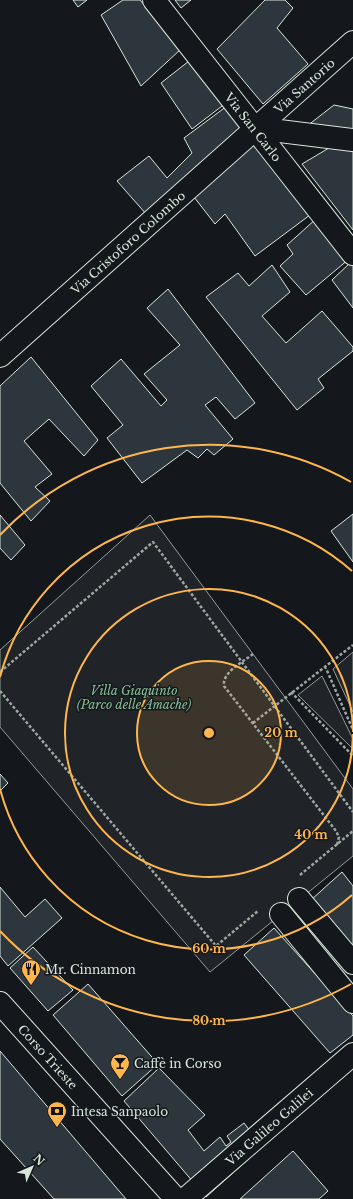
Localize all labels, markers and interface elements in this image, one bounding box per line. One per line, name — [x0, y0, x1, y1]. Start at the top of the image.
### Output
street label: Via Santorio — [270, 54, 338, 117]
street label: Via San Carlo — [221, 89, 285, 164]
street label: Via Cristoforo Colombo — [67, 187, 188, 298]
park label: Villa Giaquinto (Parco delle Amache) — [77, 683, 191, 712]
text: 20 m — [264, 725, 298, 740]
centre of rings — [202, 726, 216, 740]
text: 40 m — [294, 827, 328, 842]
text: 60 m — [192, 941, 227, 956]
restaurant icon: Mr. Cinnamon — [20, 958, 42, 986]
place label: Mr. Cinnamon — [45, 962, 136, 977]
text: 80 m — [192, 1013, 226, 1028]
street label: Corso Trieste — [15, 1021, 81, 1092]
bar icon: Caffè in Corso — [109, 1052, 131, 1080]
place label: Caffè in Corso — [134, 1056, 222, 1071]
street label: Via Galileo Galilei — [222, 1085, 316, 1169]
bank icon: Intesa Sanpaolo — [46, 1100, 68, 1128]
place label: Intesa Sanpaolo — [71, 1104, 168, 1119]
north arrow — [12, 1147, 52, 1187]
text: N — [30, 1151, 48, 1169]

